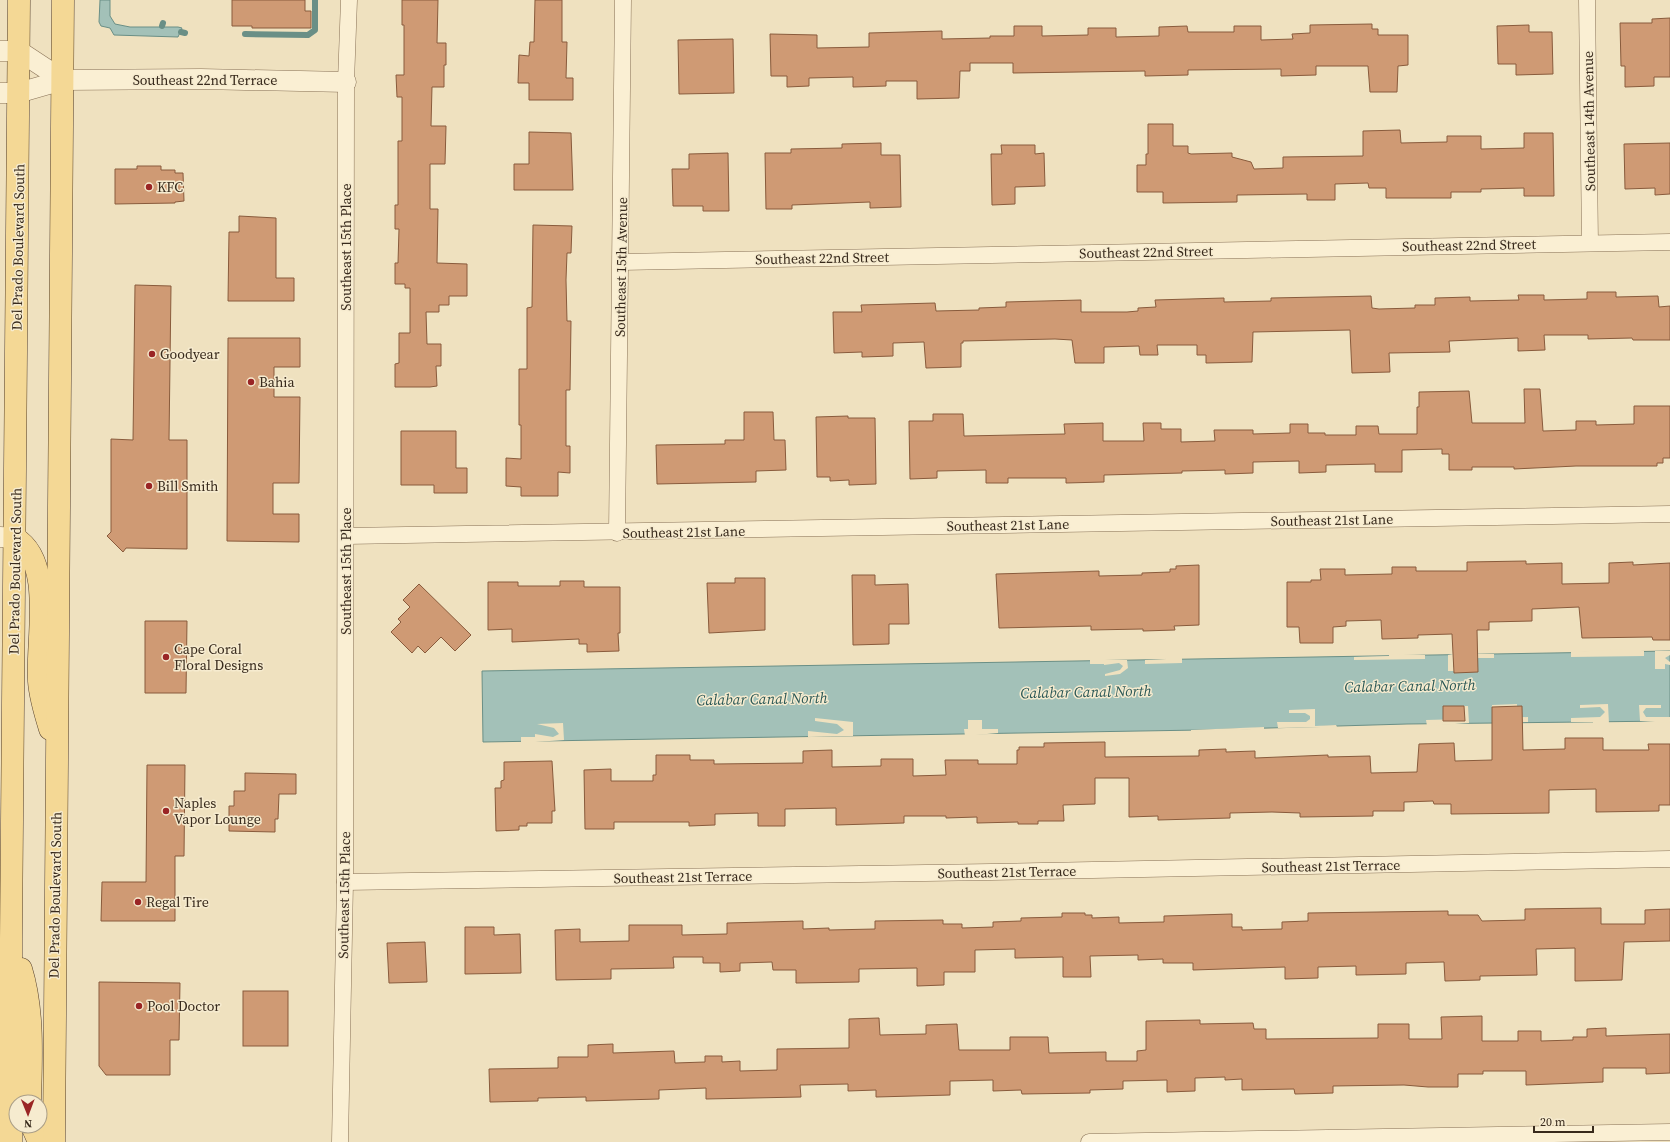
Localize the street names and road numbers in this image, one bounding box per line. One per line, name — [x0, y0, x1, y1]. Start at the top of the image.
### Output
street label: Southeast 14th Avenue — [1578, 51, 1600, 191]
street label: Southeast 22nd Terrace — [133, 70, 277, 90]
street label: Del Prado Boulevard South — [7, 164, 29, 330]
street label: Southeast 15th Place — [336, 183, 356, 311]
street label: Southeast 15th Avenue — [610, 197, 632, 337]
street label: Southeast 22nd Street — [1402, 234, 1536, 256]
street label: Southeast 22nd Street — [1079, 241, 1213, 263]
street label: Southeast 22nd Street — [755, 247, 889, 269]
street label: Del Prado Boulevard South — [4, 488, 26, 654]
street label: Southeast 15th Place — [336, 507, 356, 635]
street label: Southeast 21st Lane — [1270, 509, 1394, 531]
street label: Southeast 21st Lane — [946, 514, 1070, 536]
street label: Southeast 21st Lane — [622, 521, 746, 543]
street label: Del Prado Boulevard South — [44, 812, 66, 978]
street label: Southeast 15th Place — [333, 831, 355, 959]
street label: Southeast 21st Terrace — [1261, 855, 1401, 877]
street label: Southeast 21st Terrace — [937, 861, 1077, 883]
street label: Southeast 21st Terrace — [613, 866, 753, 888]

